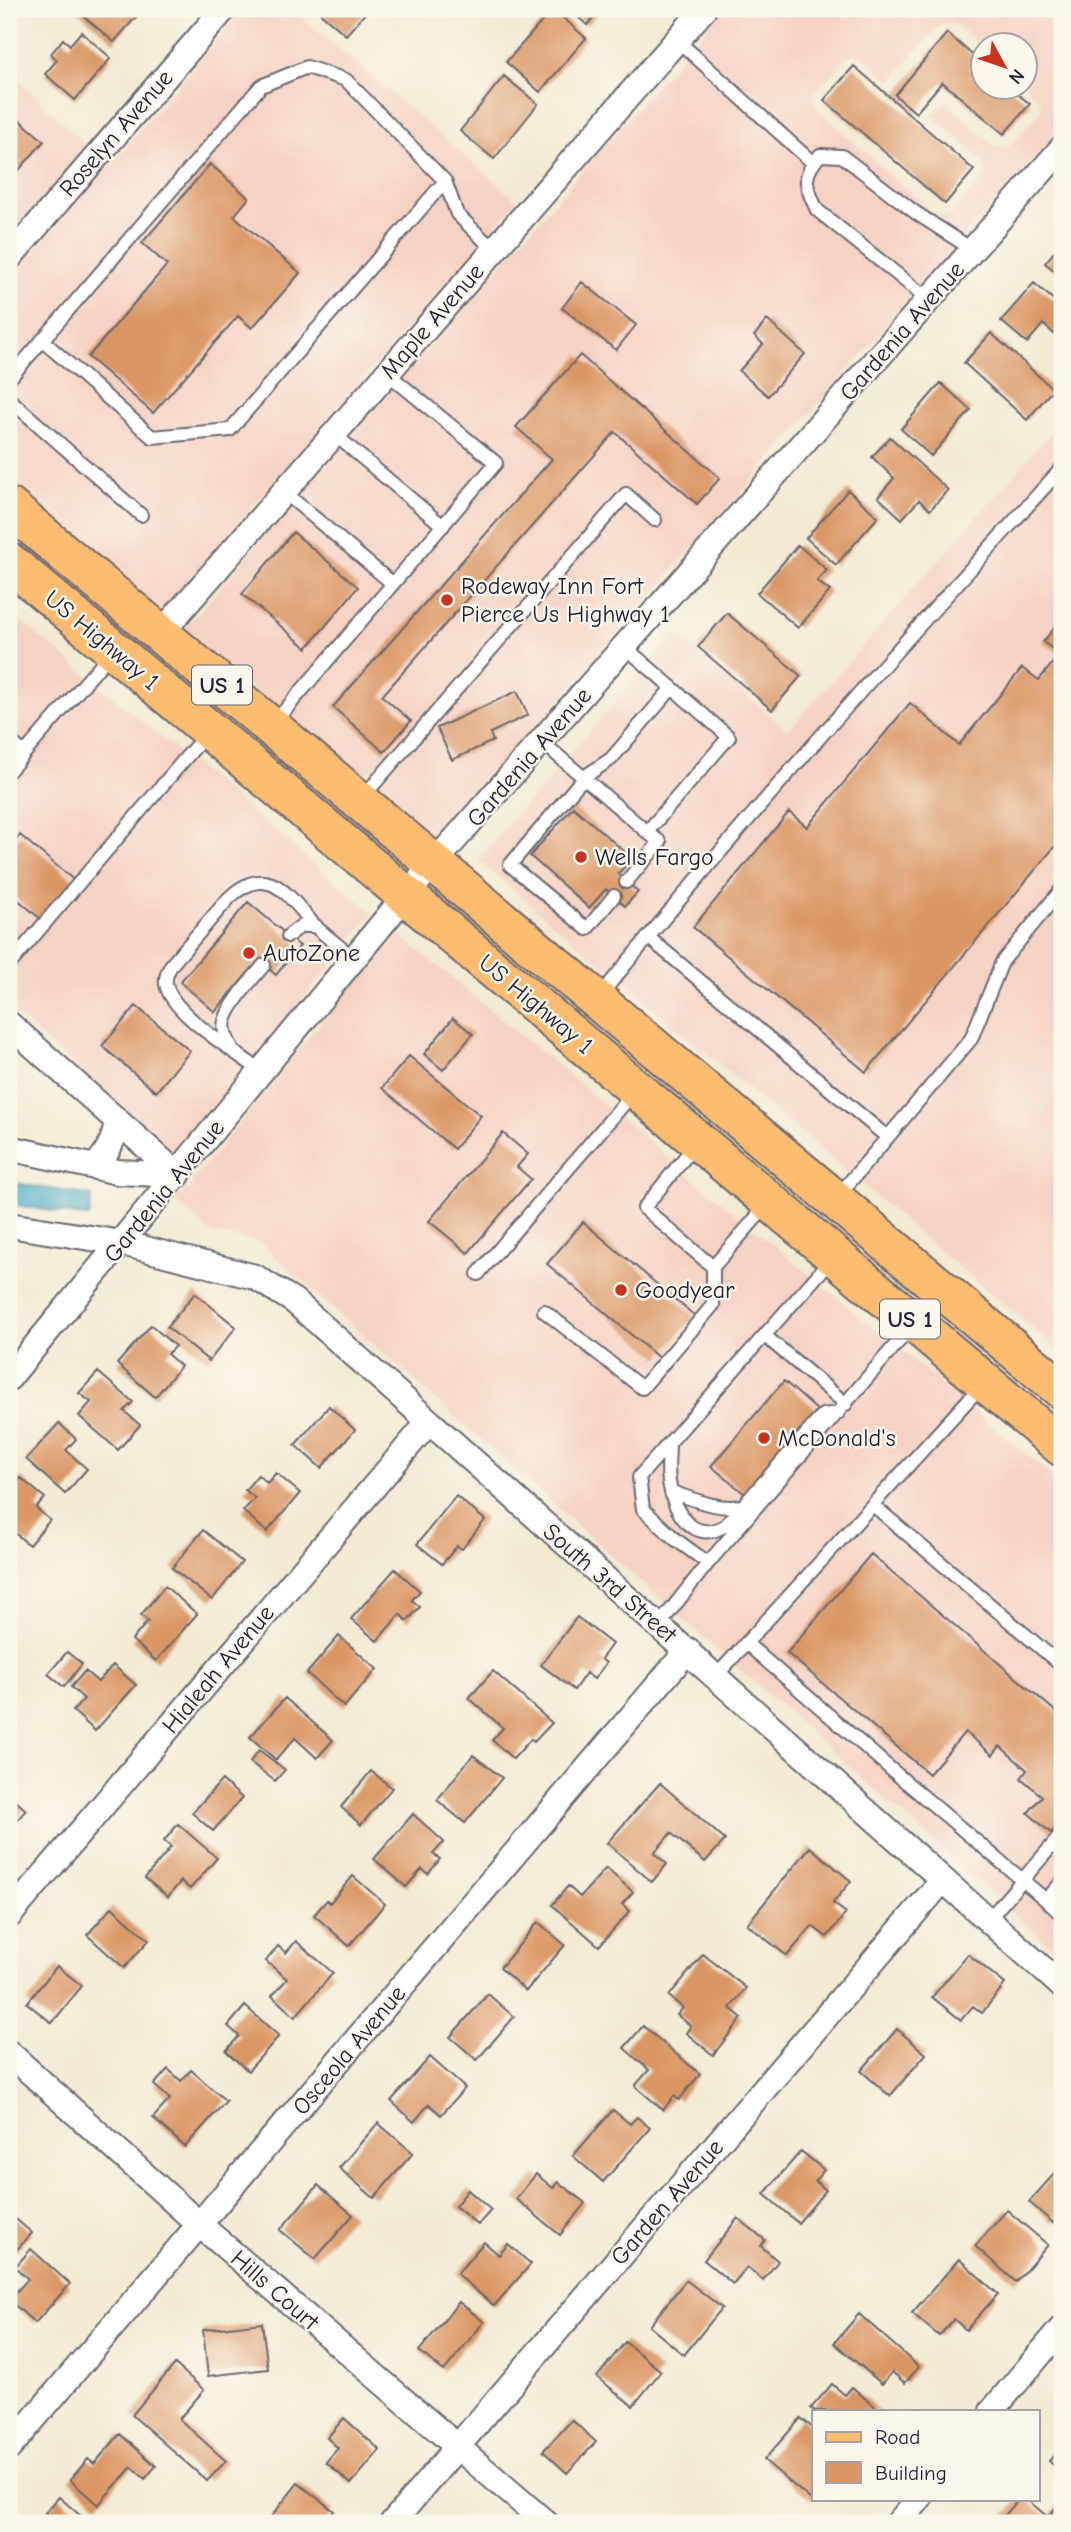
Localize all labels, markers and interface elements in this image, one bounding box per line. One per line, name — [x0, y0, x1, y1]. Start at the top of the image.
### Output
north arrow — [970, 32, 1040, 102]
street label: Roselyn Avenue — [53, 64, 179, 202]
text: N — [1004, 64, 1029, 88]
street label: Gardenia Avenue — [834, 256, 970, 406]
street label: Maple Avenue — [374, 258, 490, 384]
place label: Rodeway Inn Fort Pierce Us Highway 1 — [461, 572, 670, 628]
street label: US Highway 1 — [39, 584, 165, 696]
marker: Rodeway Inn Fort Pierce Us Highway 1 — [439, 592, 455, 608]
road number: US 1 — [192, 666, 252, 705]
street label: Gardenia Avenue — [461, 682, 597, 832]
place label: Wells Fargo — [595, 843, 714, 871]
marker: Wells Fargo — [573, 849, 589, 865]
place label: AutoZone — [263, 939, 360, 967]
marker: AutoZone — [241, 945, 257, 961]
street label: US Highway 1 — [473, 948, 599, 1060]
street label: Gardenia Avenue — [98, 1114, 230, 1268]
place label: Goodyear — [635, 1276, 735, 1304]
marker: Goodyear — [613, 1282, 629, 1298]
road number: US 1 — [880, 1300, 940, 1338]
place label: McDonald's — [778, 1424, 896, 1452]
marker: McDonald's — [756, 1430, 772, 1446]
street label: South 3rd Street — [538, 1517, 683, 1649]
street label: Hialeah Avenue — [156, 1599, 280, 1739]
street label: Osceola Avenue — [287, 1980, 411, 2120]
street label: Garden Avenue — [605, 2133, 729, 2271]
street label: Hills Court — [225, 2244, 326, 2337]
legend — [812, 2410, 1040, 2500]
text: Road — [875, 2425, 920, 2449]
text: Building — [875, 2461, 947, 2485]

